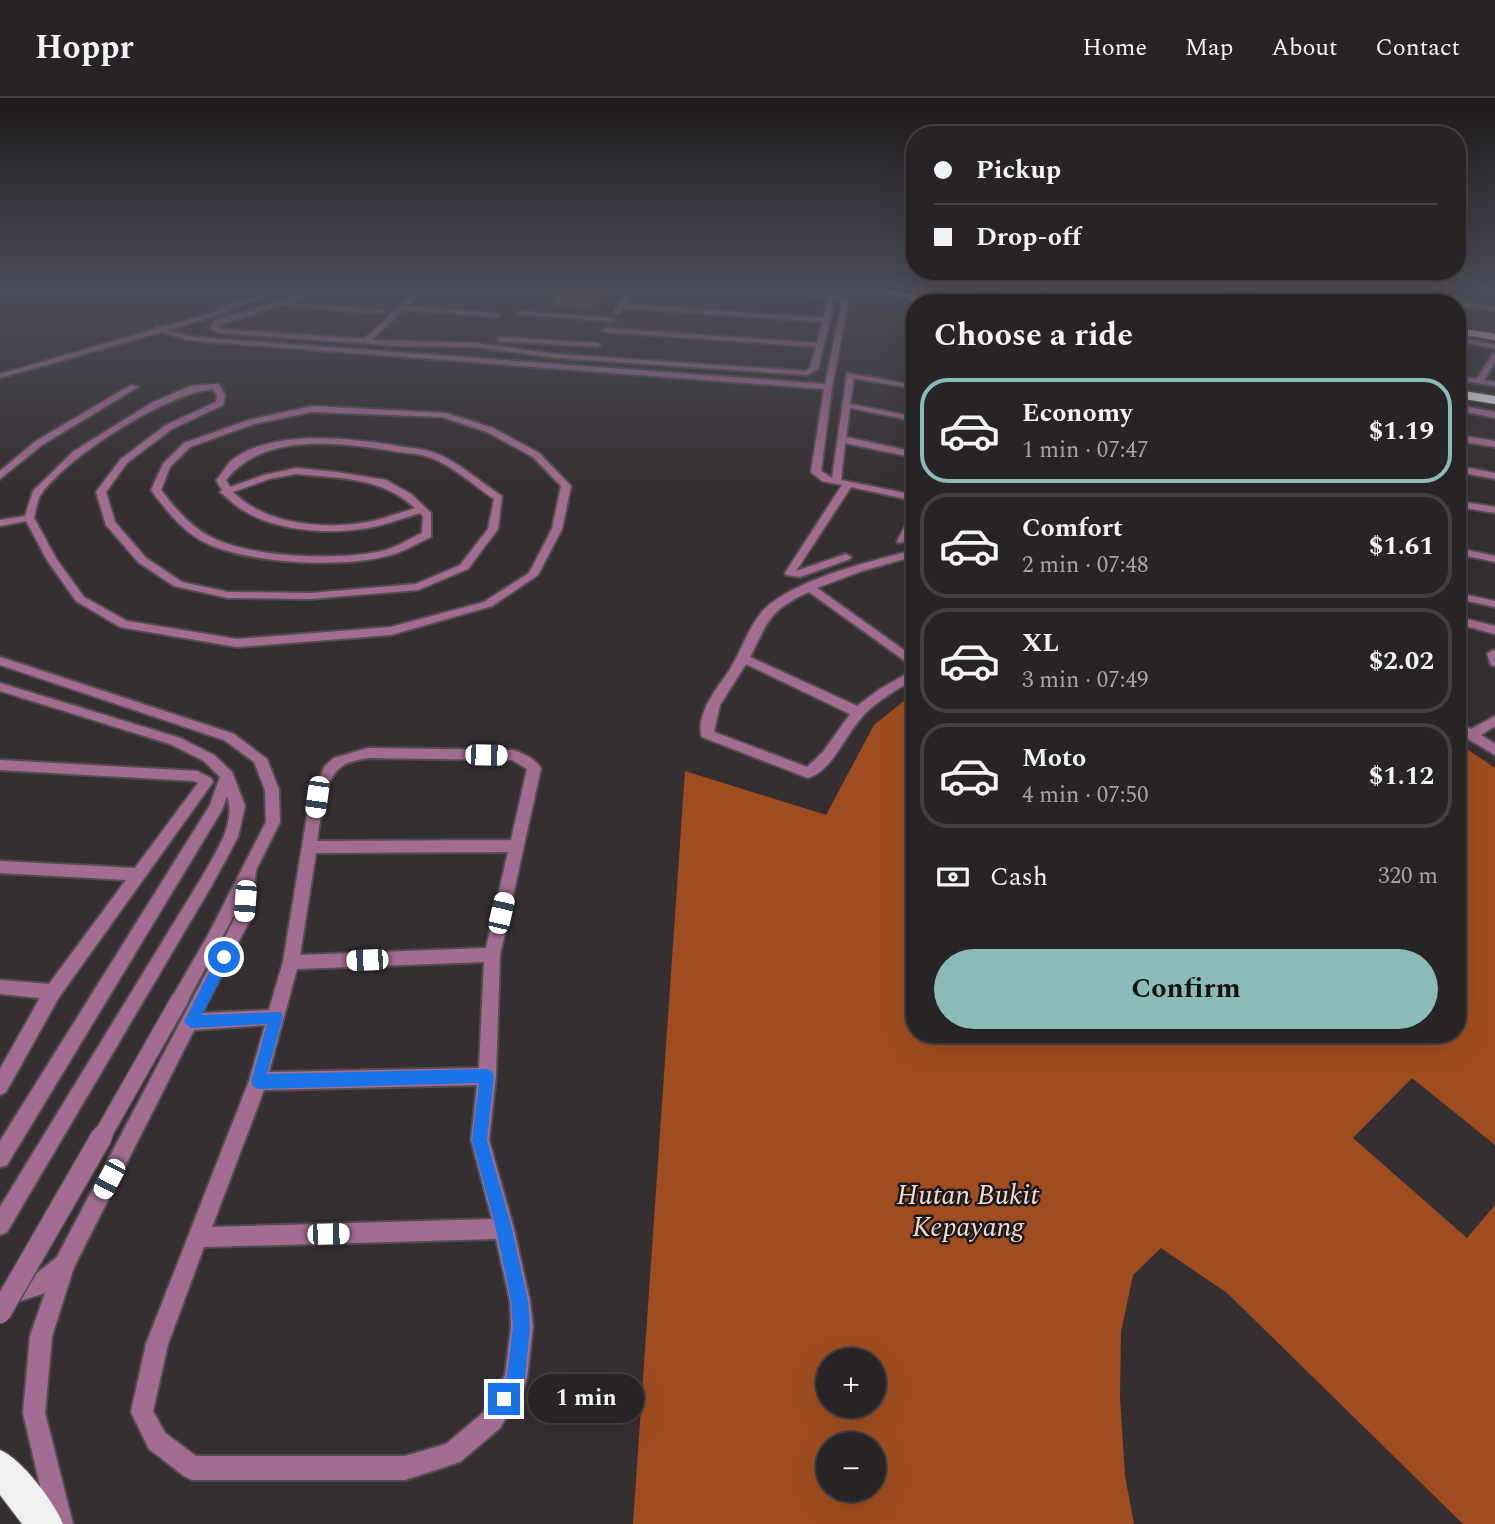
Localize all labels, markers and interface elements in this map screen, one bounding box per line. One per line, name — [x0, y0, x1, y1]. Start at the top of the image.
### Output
text: Hoppr — [35, 23, 134, 73]
text: Home — [1082, 30, 1147, 66]
text: Map — [1185, 30, 1233, 66]
text: About — [1271, 30, 1337, 66]
text: Contact — [1375, 30, 1460, 66]
text: Pickup — [976, 150, 1061, 190]
text: Drop-off — [976, 217, 1081, 257]
text: Choose a ride — [934, 311, 1133, 360]
text: Economy — [1022, 393, 1132, 433]
icon: car — [938, 399, 1001, 462]
text: $1.19 — [1369, 411, 1434, 451]
text: 1 min · 07:47 — [1022, 433, 1149, 468]
text: Comfort — [1022, 508, 1123, 548]
icon: car — [938, 514, 1001, 577]
text: $1.61 — [1369, 526, 1434, 566]
text: 2 min · 07:48 — [1022, 548, 1149, 583]
text: XL — [1022, 623, 1059, 663]
icon: car — [938, 629, 1001, 692]
text: $2.02 — [1369, 641, 1434, 681]
text: 3 min · 07:49 — [1022, 663, 1149, 698]
text: Moto — [1022, 738, 1086, 778]
car — [465, 744, 508, 766]
icon: car — [938, 744, 1001, 807]
text: $1.12 — [1369, 756, 1434, 796]
car — [304, 775, 331, 819]
text: 4 min · 07:50 — [1022, 778, 1149, 813]
text: Cash — [990, 857, 1048, 897]
icon: cash — [934, 858, 972, 896]
text: 320 m — [1378, 859, 1438, 894]
car — [234, 879, 257, 923]
car — [487, 890, 516, 936]
route start — [208, 941, 240, 973]
car — [346, 949, 389, 971]
button: Confirm — [934, 949, 1438, 1029]
car — [90, 1156, 129, 1202]
park label: Hutan Bukit Kepayang — [897, 1174, 1040, 1249]
car — [307, 1223, 350, 1245]
map controls — [816, 1348, 886, 1502]
button: + — [816, 1348, 886, 1418]
callout: 1 min — [528, 1374, 644, 1424]
text: 1 min — [555, 1381, 617, 1416]
route end — [488, 1383, 520, 1415]
button: − — [816, 1432, 886, 1502]

